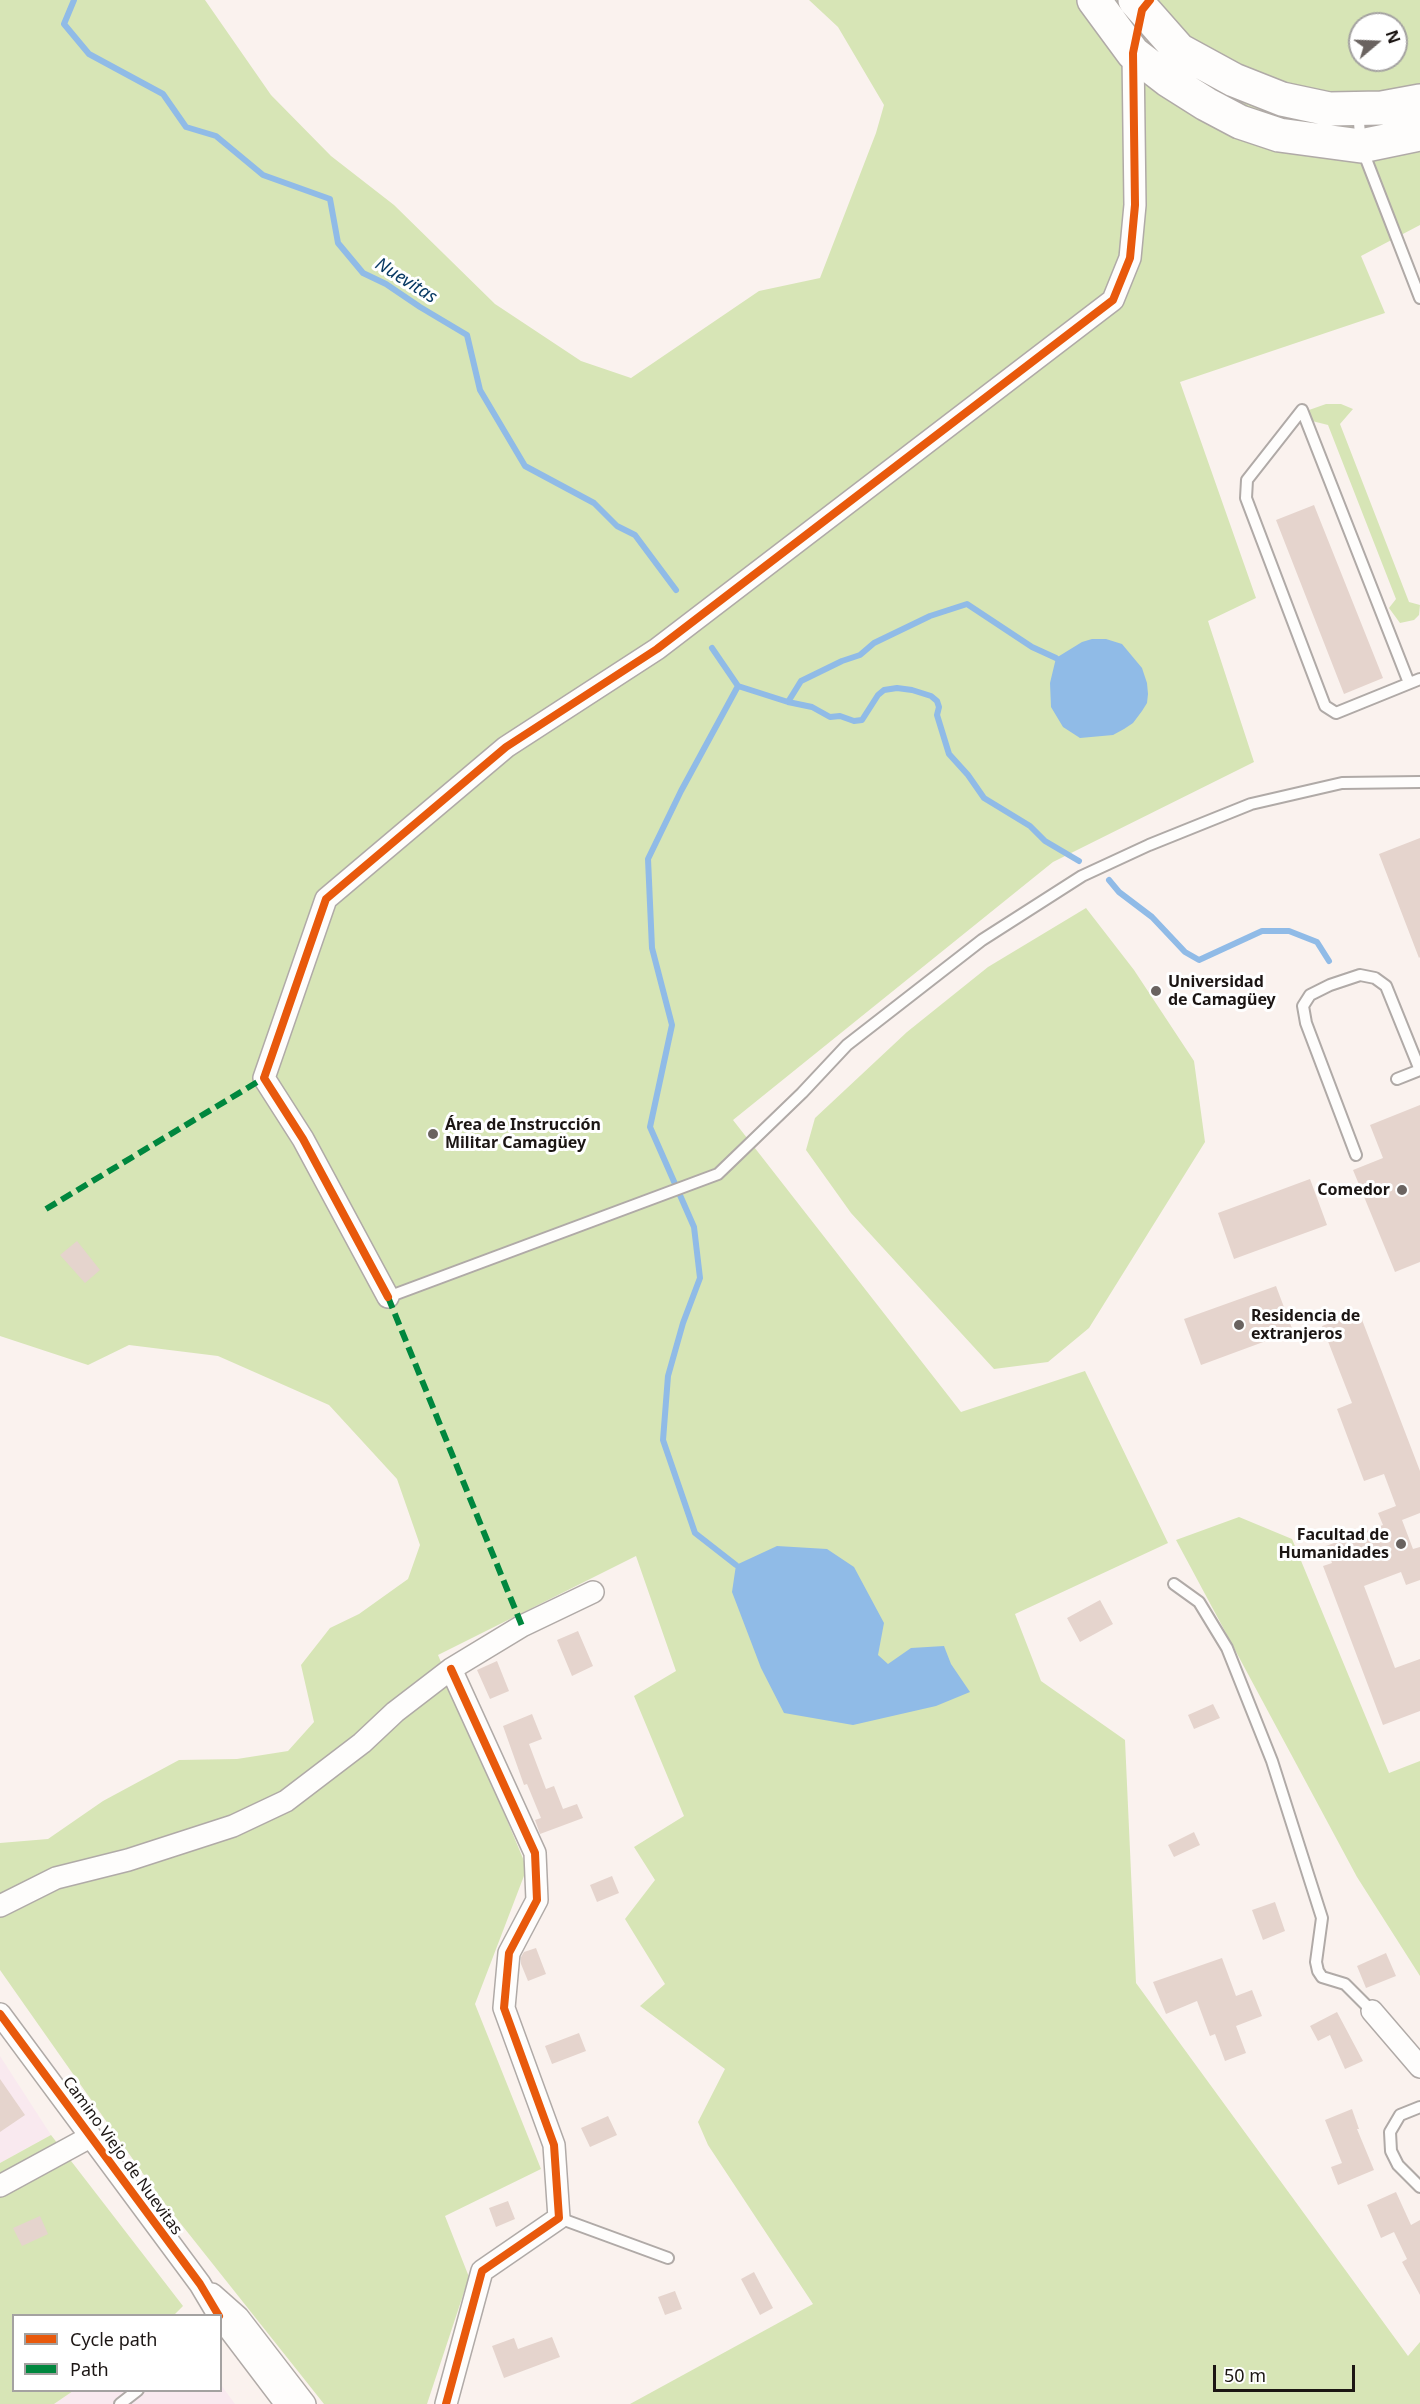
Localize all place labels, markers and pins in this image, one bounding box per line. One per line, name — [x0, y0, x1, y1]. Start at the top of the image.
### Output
place label: Universidad de Camagüey — [1168, 972, 1276, 1010]
marker: Universidad de Camagüey — [1149, 984, 1163, 998]
place label: Área de Instrucción Militar Camagüey — [445, 1115, 601, 1153]
marker: Área de Instrucción Militar Camagüey — [426, 1127, 440, 1141]
place label: Comedor — [1317, 1180, 1390, 1200]
marker: Comedor — [1395, 1183, 1409, 1197]
place label: Residencia de extranjeros — [1251, 1306, 1360, 1344]
marker: Residencia de extranjeros — [1232, 1318, 1246, 1332]
place label: Facultad de Humanidades — [1279, 1525, 1389, 1563]
marker: Facultad de Humanidades — [1394, 1537, 1408, 1551]

